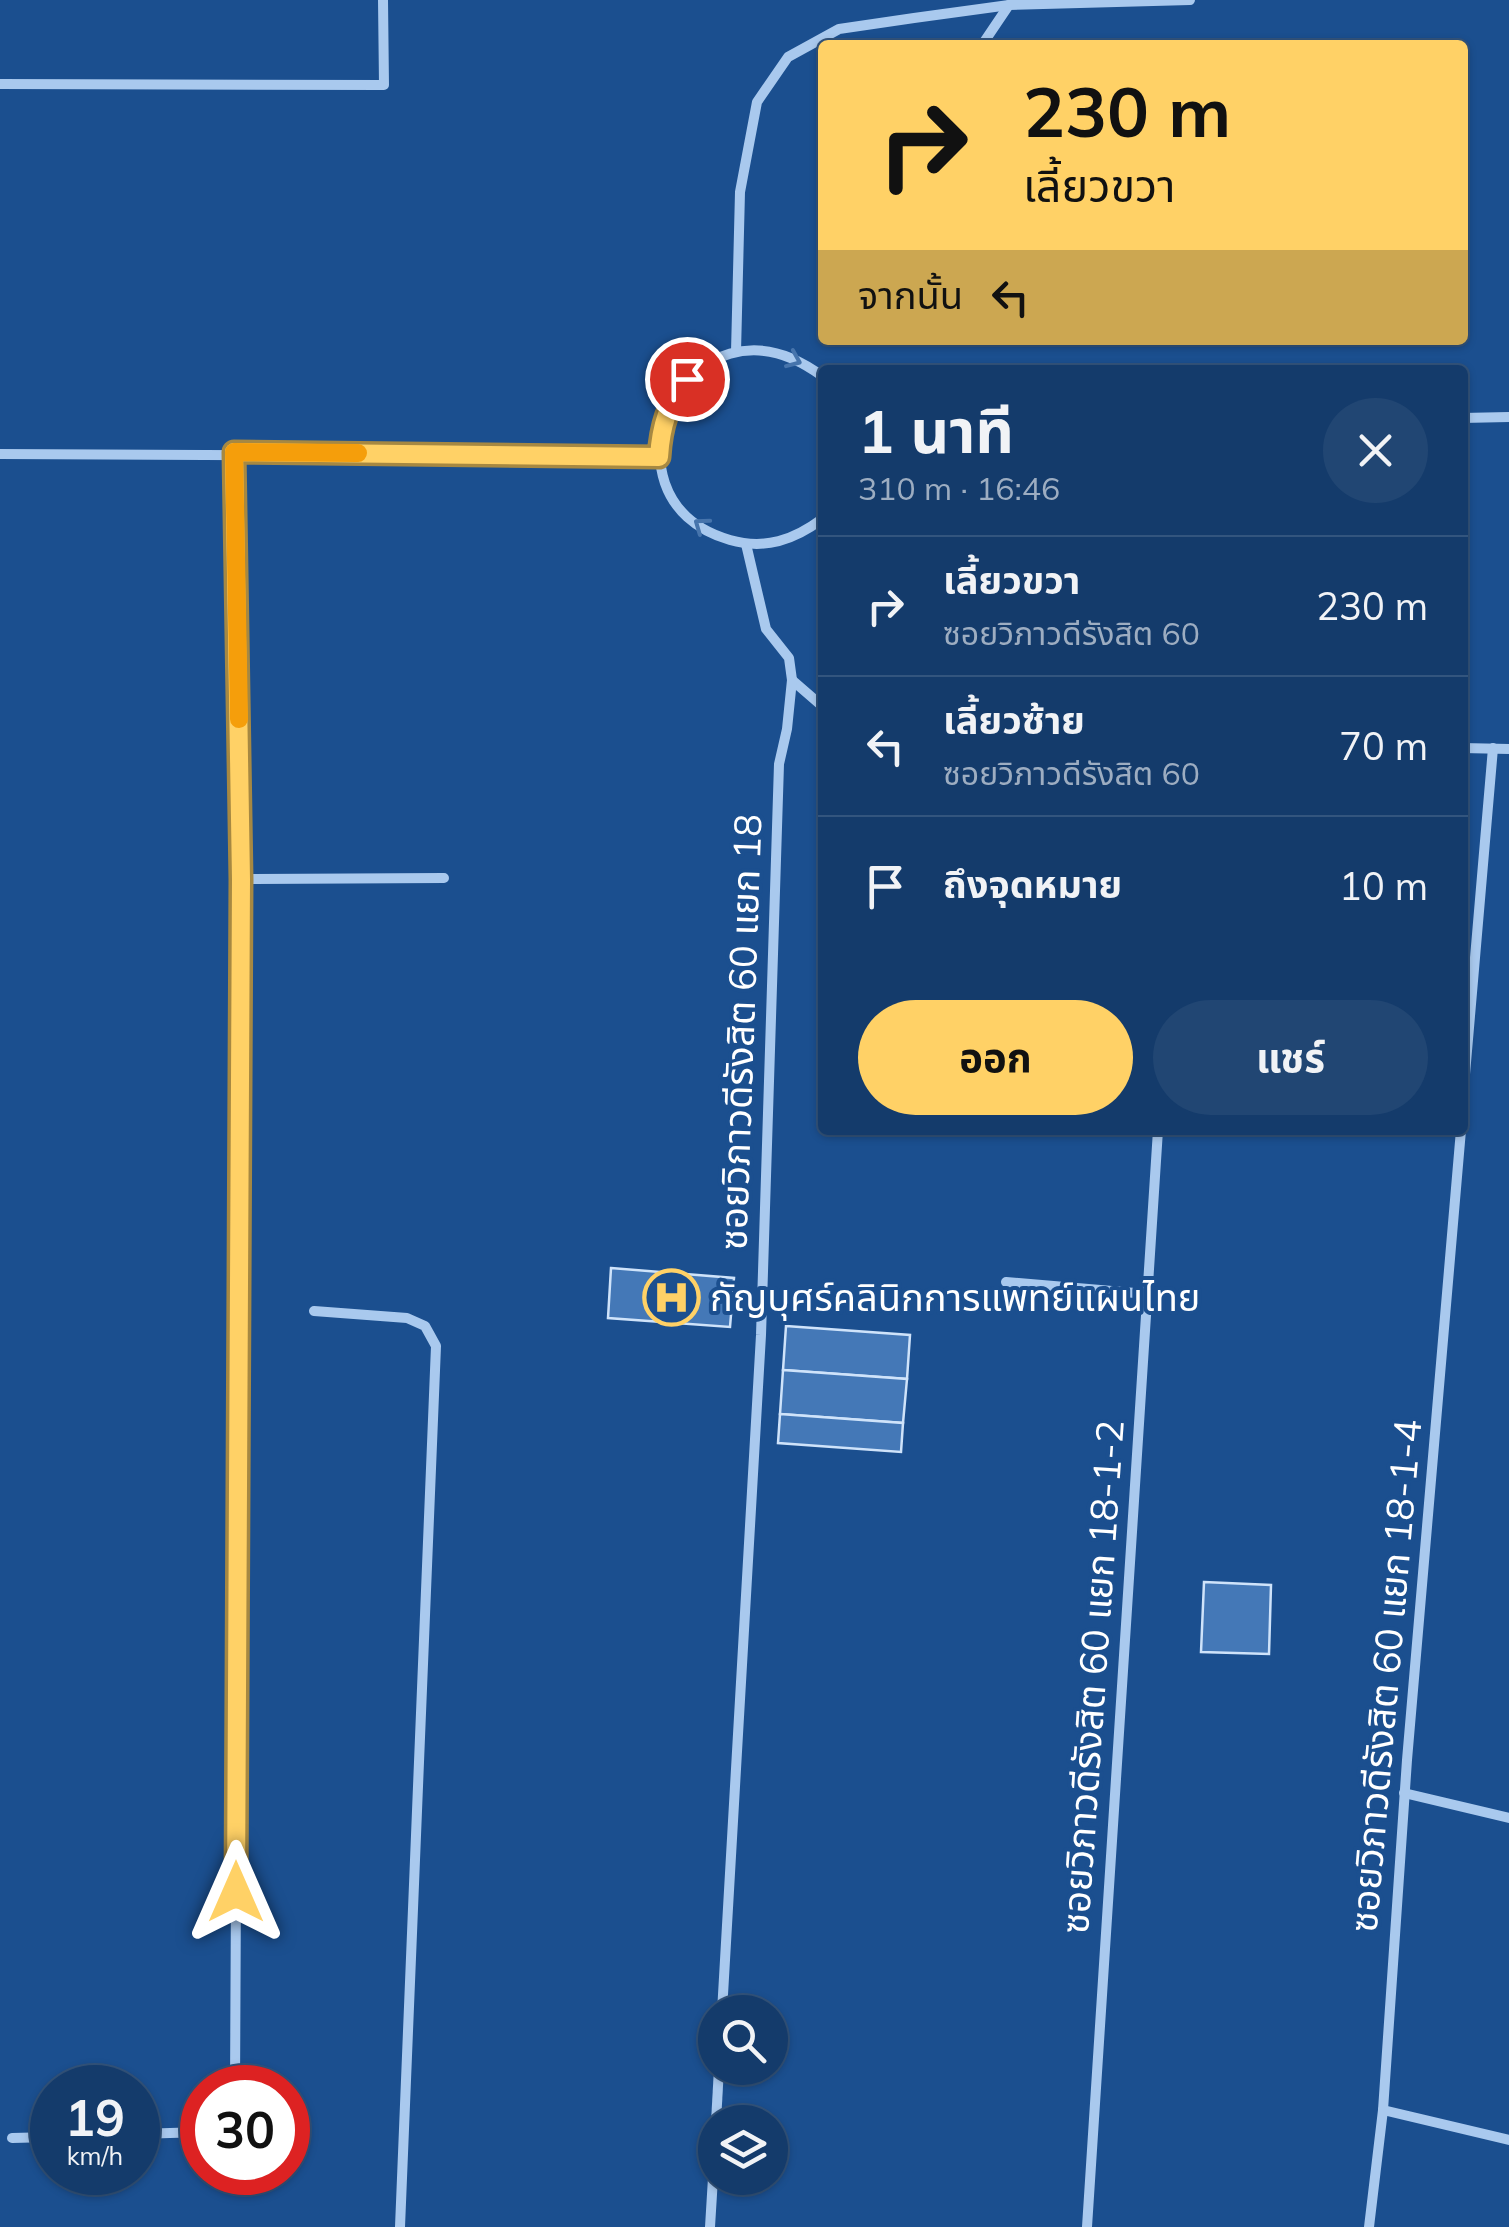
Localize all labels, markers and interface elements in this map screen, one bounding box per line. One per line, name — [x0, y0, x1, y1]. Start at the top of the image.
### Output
text: 230 m — [1023, 67, 1231, 155]
icon: right — [858, 80, 988, 210]
text: เลี้ยวขวา — [1023, 157, 1175, 213]
icon: left — [983, 270, 1038, 325]
text: จากนั้น — [858, 271, 963, 319]
pin — [645, 337, 730, 422]
one-way arrow — [784, 348, 802, 368]
icon: arrive — [660, 352, 715, 407]
text: 1 นาที — [858, 393, 1014, 468]
button: close — [1323, 398, 1428, 503]
text: 310 m · 16:46 — [858, 468, 1060, 508]
one-way arrow — [694, 519, 712, 537]
text: เลี้ยวขวา — [943, 556, 1080, 604]
icon: right — [858, 579, 913, 634]
text: 230 m — [1316, 582, 1428, 630]
text: ซอยวิภาวดีรังสิต 60 — [943, 613, 1200, 653]
text: เลี้ยวซ้าย — [943, 696, 1085, 744]
icon: left — [858, 719, 913, 774]
text: 70 m — [1339, 722, 1428, 770]
text: ซอยวิภาวดีรังสิต 60 — [943, 753, 1200, 793]
street label: ซอยวิภาวดีรังสิต 60 แยก 18 — [708, 813, 772, 1251]
icon: arrive — [858, 859, 913, 914]
text: ถึงจุดหมาย — [943, 860, 1122, 908]
text: 10 m — [1339, 862, 1428, 910]
button: ออก — [858, 1000, 1133, 1115]
button: แชร์ — [1153, 1000, 1428, 1115]
hospital icon: กัญบุศร์คลินิกการแพทย์แผนไทย — [641, 1268, 701, 1328]
place label: กัญบุศร์คลินิกการแพทย์แผนไทย — [710, 1273, 1200, 1321]
street label: ซอยวิภาวดีรังสิต 60 แยก 18-1-4 — [1339, 1418, 1431, 1934]
street label: ซอยวิภาวดีรังสิต 60 แยก 18-1-2 — [1050, 1419, 1134, 1935]
position arrow — [184, 1840, 288, 1944]
map controls — [698, 1995, 788, 2195]
button: search — [698, 1995, 788, 2085]
speed limit sign: 30 — [180, 2065, 310, 2195]
text: 19 — [65, 2086, 125, 2149]
button: layers — [698, 2105, 788, 2195]
text: km/h — [67, 2140, 123, 2171]

